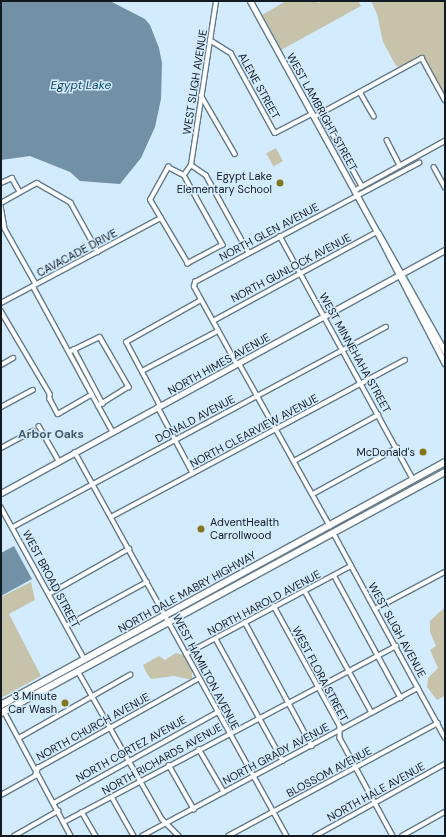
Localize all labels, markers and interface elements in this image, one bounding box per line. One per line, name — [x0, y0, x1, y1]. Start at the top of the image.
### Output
street label: WEST SLIGH AVENUE — [180, 28, 210, 136]
street label: ALENE STREET — [235, 51, 283, 121]
street label: WEST LAMBRIGHT STREET — [284, 51, 360, 173]
water label: Egypt Lake — [51, 79, 111, 93]
place label: Egypt Lake Elementary School — [177, 170, 272, 196]
marker: Egypt Lake Elementary School — [275, 178, 285, 188]
street label: NORTH GLEN AVENUE — [217, 200, 321, 264]
street label: CAVACADE DRIVE — [35, 226, 119, 280]
street label: NORTH GUNLOCK AVENUE — [229, 231, 353, 305]
street label: WEST MINNEHAHA STREET — [316, 291, 394, 415]
street label: NORTH HIMES AVENUE — [166, 330, 272, 398]
street label: DONALD AVENUE — [153, 392, 237, 446]
street label: NORTH CLEARVIEW AVENUE — [188, 392, 320, 470]
district label: Arbor Oaks — [18, 428, 84, 442]
place label: McDonald's — [356, 445, 415, 459]
marker: McDonald's — [418, 447, 428, 457]
place label: AdventHealth Carrollwood — [210, 516, 279, 542]
marker: AdventHealth Carrollwood — [195, 523, 207, 535]
street label: WEST BROAD STREET — [20, 528, 82, 630]
street label: NORTH DALE MABRY HIGHWAY — [116, 548, 258, 636]
street label: NORTH HAROLD AVENUE — [205, 568, 323, 638]
street label: WEST SLIGH AVENUE — [365, 580, 429, 680]
street label: WEST HAMILTON AVENUE — [170, 612, 242, 732]
street label: WEST FLORA STREET — [289, 624, 351, 724]
place label: 3 Minute Car Wash — [8, 690, 57, 716]
street label: NORTH CHURCH AVENUE — [34, 690, 152, 764]
marker: 3 Minute Car Wash — [60, 698, 70, 708]
street label: NORTH CORTEZ AVENUE — [73, 713, 189, 785]
street label: NORTH RICHARDS AVENUE — [100, 720, 224, 798]
street label: NORTH GRADY AVENUE — [221, 720, 331, 788]
street label: BLOSSOM AVENUE — [284, 744, 374, 800]
street label: NORTH HALE AVENUE — [325, 760, 427, 824]

